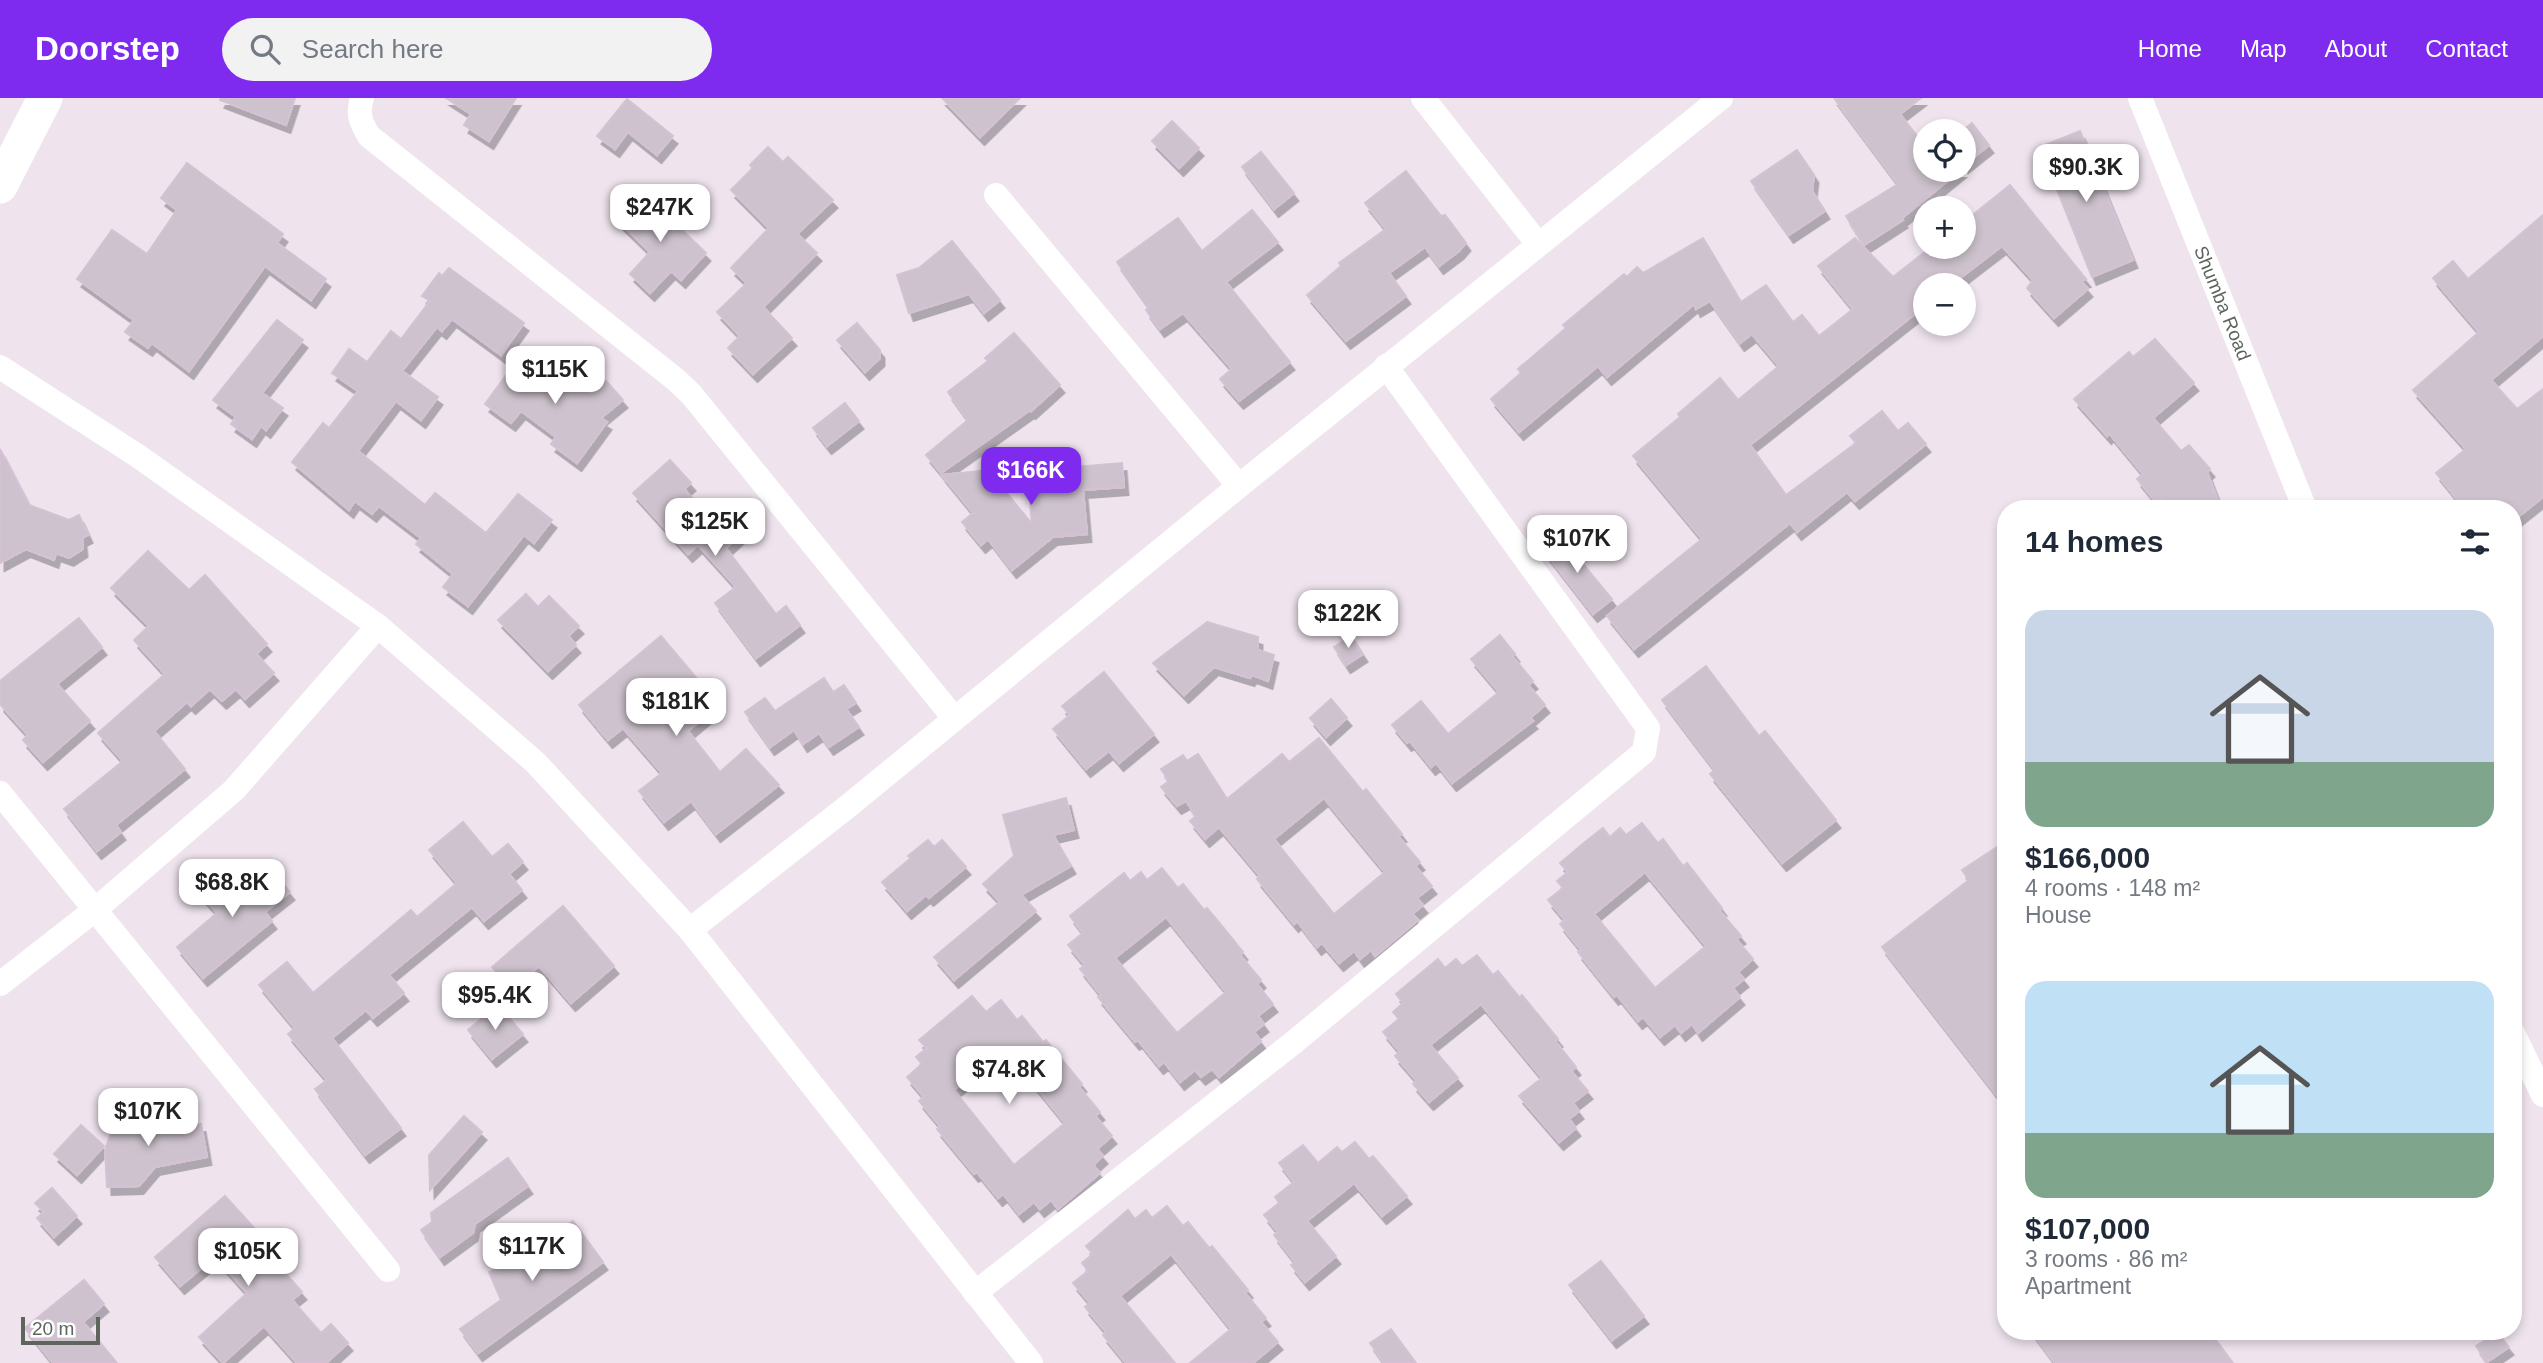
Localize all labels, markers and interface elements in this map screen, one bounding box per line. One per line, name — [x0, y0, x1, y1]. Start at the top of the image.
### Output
search box — [222, 18, 712, 81]
text: Doorstep — [35, 30, 180, 67]
icon: search — [246, 30, 284, 68]
text: Search here — [302, 34, 444, 64]
text: Home — [2138, 35, 2202, 62]
text: Map — [2240, 35, 2287, 62]
text: About — [2325, 35, 2387, 62]
text: Contact — [2425, 35, 2508, 62]
map controls — [1913, 119, 1976, 336]
button: locate — [1913, 119, 1976, 182]
pin: $90.3K — [2029, 144, 2143, 204]
text: $90.3K — [2049, 154, 2123, 180]
pin: $247K — [611, 184, 709, 244]
text: $247K — [626, 194, 694, 220]
button: + — [1913, 196, 1976, 259]
street label: Shumba Road — [2190, 243, 2255, 363]
button: − — [1913, 273, 1976, 336]
pin: $115K — [506, 346, 604, 406]
text: $115K — [522, 356, 588, 382]
pin: $166K — [982, 448, 1080, 507]
text: $166K — [997, 457, 1065, 483]
pin: $125K — [666, 498, 764, 558]
text: $125K — [681, 508, 749, 534]
pin: $107K — [1528, 516, 1626, 575]
icon: filters — [2456, 523, 2494, 561]
text: $107K — [1543, 525, 1611, 551]
text: 14 homes — [2025, 525, 2163, 558]
pin: $122K — [1299, 590, 1397, 650]
text: $122K — [1314, 600, 1382, 626]
icon: home — [2197, 656, 2323, 782]
pin: $181K — [627, 678, 725, 738]
text: $181K — [642, 688, 710, 714]
text: $166,000 — [2025, 841, 2150, 874]
pin: $68.8K — [175, 860, 289, 919]
text: $68.8K — [195, 869, 269, 895]
text: 4 rooms · 148 m² — [2025, 875, 2200, 901]
text: House — [2025, 902, 2091, 928]
pin: $95.4K — [438, 972, 552, 1032]
text: $95.4K — [458, 982, 532, 1008]
icon: home — [2197, 1027, 2323, 1153]
pin: $74.8K — [952, 1046, 1066, 1106]
text: $74.8K — [972, 1056, 1046, 1082]
pin: $107K — [99, 1088, 197, 1148]
text: $107K — [114, 1098, 182, 1124]
text: $107,000 — [2025, 1212, 2150, 1245]
pin: $117K — [483, 1224, 581, 1283]
pin: $105K — [199, 1228, 297, 1288]
text: $117K — [499, 1233, 565, 1259]
text: $105K — [214, 1238, 282, 1264]
text: 3 rooms · 86 m² — [2025, 1246, 2187, 1272]
text: Apartment — [2025, 1273, 2131, 1299]
scale bar — [21, 1314, 100, 1346]
text: 20 m — [32, 1318, 74, 1339]

